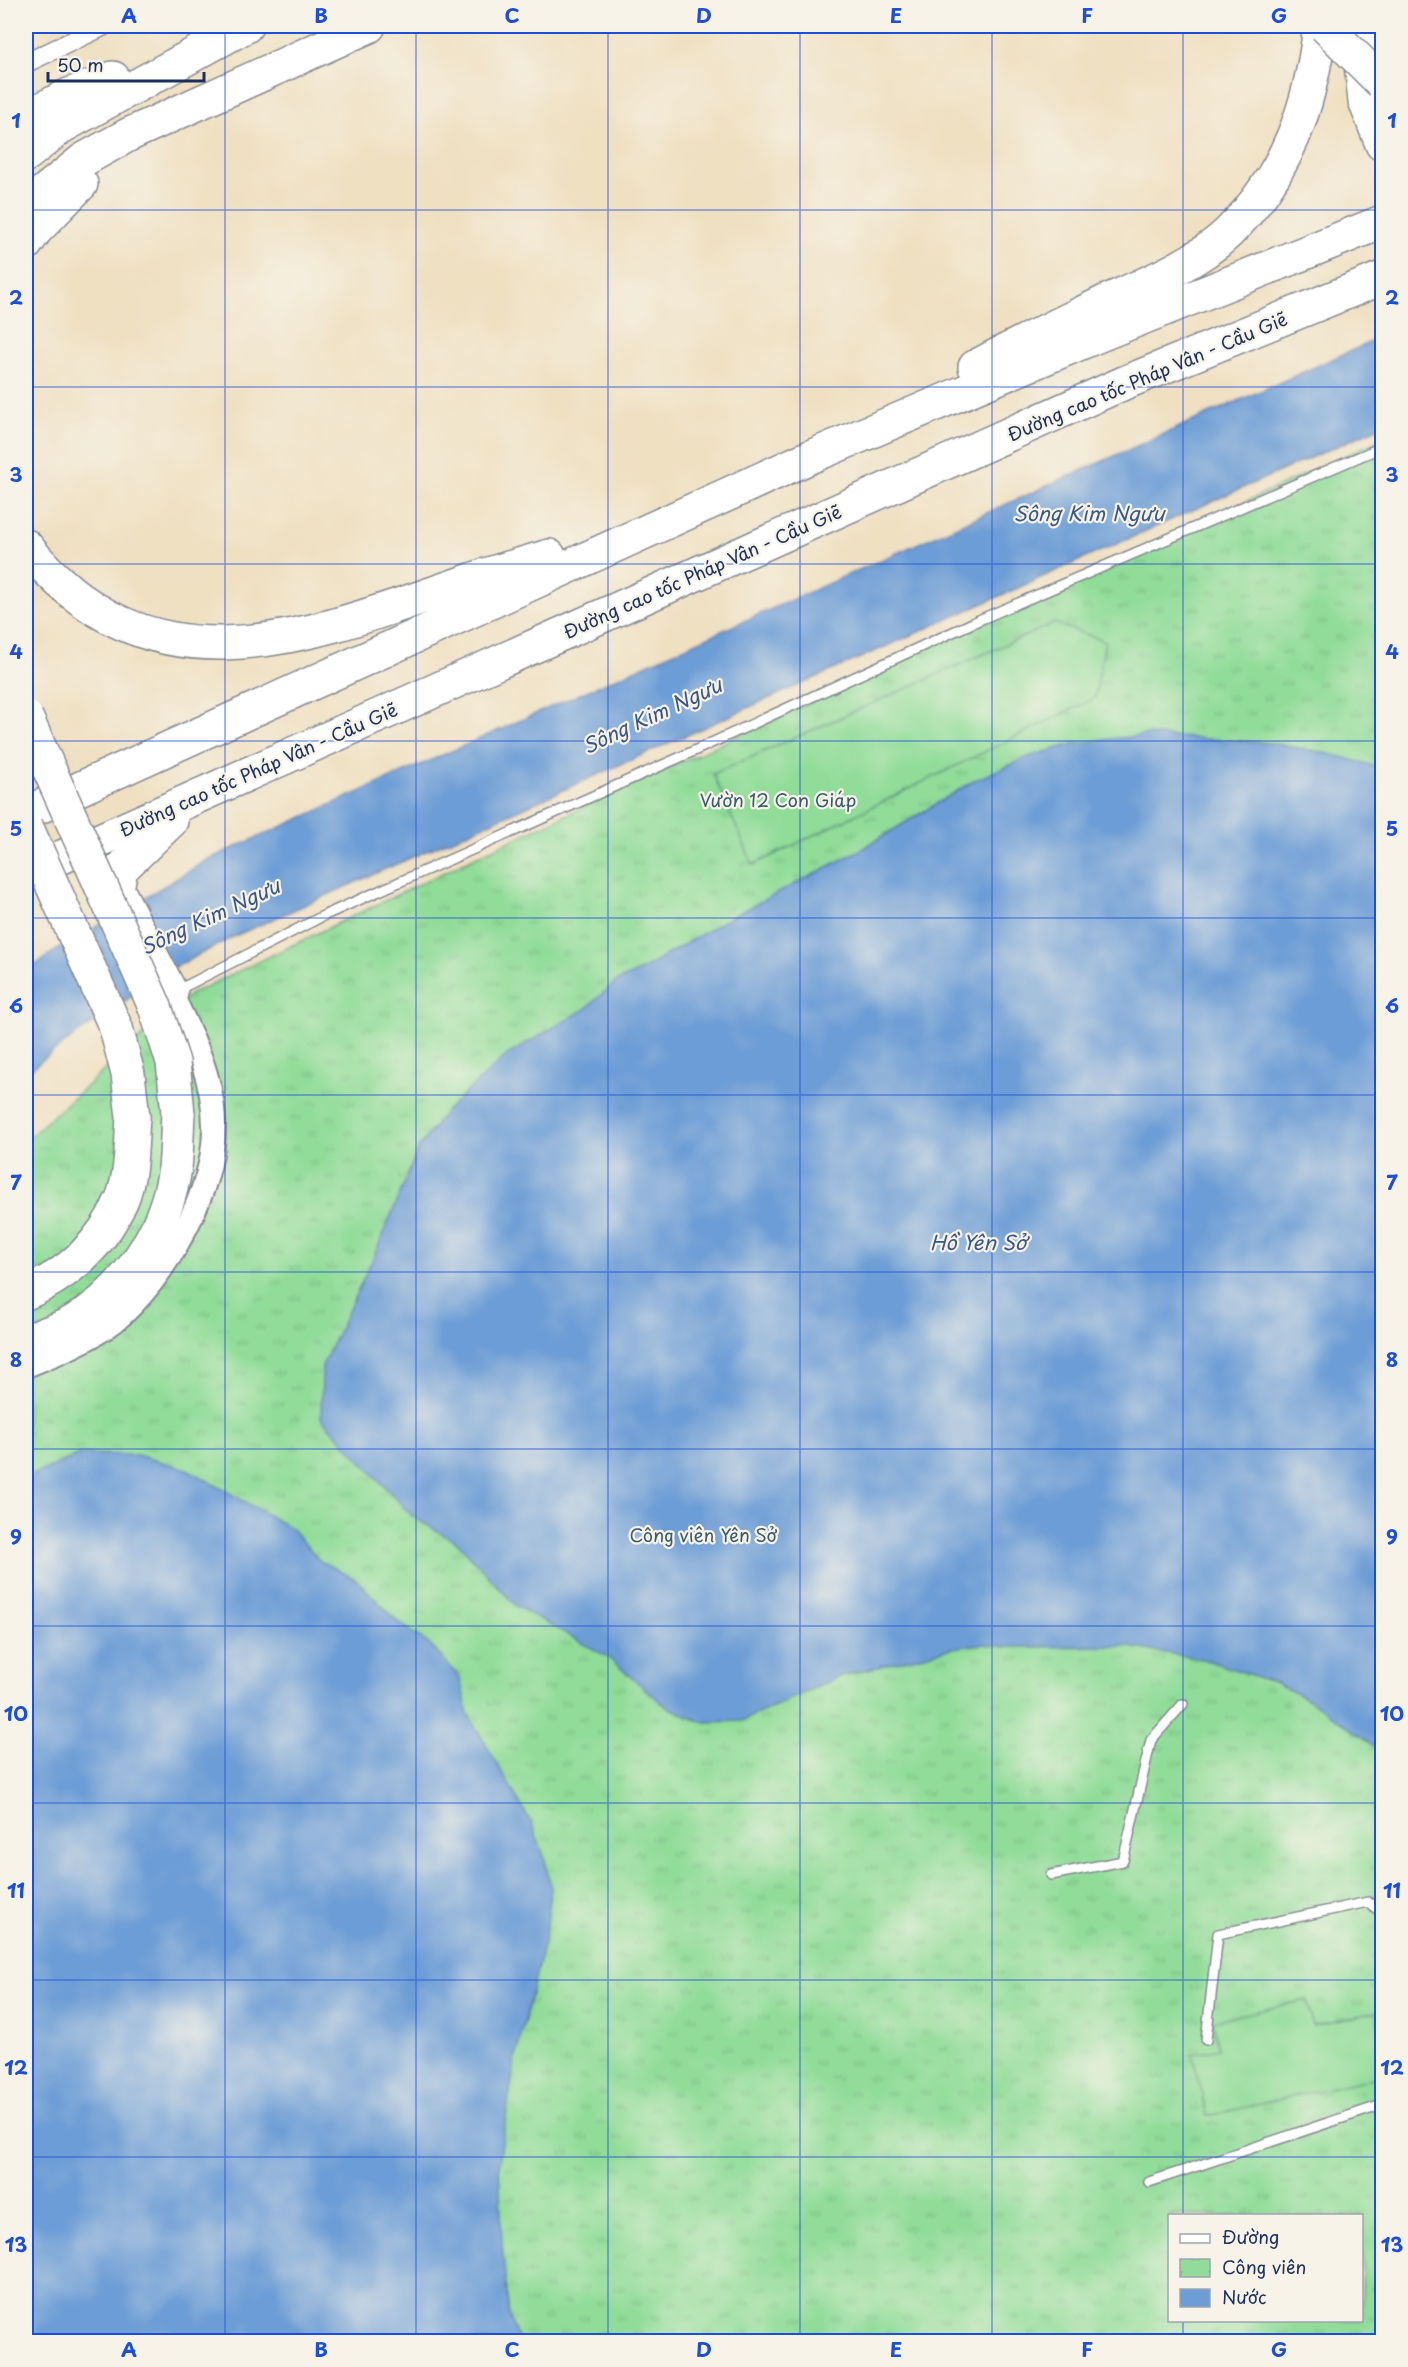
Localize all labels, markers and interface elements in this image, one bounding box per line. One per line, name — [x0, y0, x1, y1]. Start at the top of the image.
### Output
text: A — [121, 0, 137, 30]
text: B — [314, 0, 328, 30]
text: C — [504, 0, 520, 30]
text: D — [696, 0, 712, 30]
text: E — [890, 0, 902, 30]
text: F — [1081, 0, 1093, 30]
text: G — [1271, 0, 1287, 30]
scale bar — [48, 45, 204, 83]
text: 50 m — [57, 51, 104, 78]
text: 1 — [11, 105, 21, 135]
text: 1 — [1387, 105, 1397, 135]
text: 2 — [9, 282, 23, 312]
text: 2 — [1385, 282, 1399, 312]
street label: Đường cao tốc Pháp Vân - Cầu Giẽ — [1003, 305, 1291, 447]
text: 3 — [9, 459, 23, 489]
text: 3 — [1385, 459, 1399, 489]
street label: Đường cao tốc Pháp Vân - Cầu Giẽ — [559, 497, 846, 645]
water label: Sông Kim Ngưu — [1014, 498, 1166, 528]
text: 4 — [9, 636, 23, 666]
text: 4 — [1385, 636, 1399, 666]
water label: Sông Kim Ngưu — [577, 669, 728, 760]
street label: Đường cao tốc Pháp Vân - Cầu Giẽ — [115, 695, 402, 843]
park label: Vườn 12 Con Giáp — [700, 786, 856, 813]
text: 5 — [10, 813, 22, 843]
text: 5 — [1386, 813, 1398, 843]
water label: Sông Kim Ngưu — [135, 870, 286, 961]
text: 6 — [9, 990, 23, 1020]
text: 6 — [1385, 990, 1399, 1020]
text: 7 — [10, 1167, 22, 1197]
text: 7 — [1386, 1167, 1398, 1197]
water label: Hồ Yên Sở — [930, 1227, 1031, 1257]
text: 8 — [10, 1344, 22, 1374]
text: 8 — [1386, 1344, 1398, 1374]
text: 9 — [10, 1521, 22, 1551]
park label: Công viên Yên Sở — [629, 1521, 777, 1548]
text: 9 — [1386, 1521, 1398, 1551]
text: 10 — [4, 1698, 28, 1728]
text: 10 — [1380, 1698, 1404, 1728]
text: 11 — [7, 1875, 25, 1905]
text: 11 — [1383, 1875, 1401, 1905]
text: 12 — [4, 2052, 28, 2082]
text: 12 — [1380, 2052, 1404, 2082]
legend — [1168, 2214, 1363, 2322]
text: Đường — [1222, 2223, 1279, 2250]
text: 13 — [5, 2229, 27, 2259]
text: 13 — [1381, 2229, 1403, 2259]
text: Công viên — [1222, 2253, 1306, 2280]
text: Nước — [1222, 2283, 1266, 2310]
text: A — [121, 2334, 137, 2364]
text: B — [314, 2334, 328, 2364]
text: C — [504, 2334, 520, 2364]
text: D — [696, 2334, 712, 2364]
text: E — [890, 2334, 902, 2364]
text: F — [1081, 2334, 1093, 2364]
text: G — [1271, 2334, 1287, 2364]

